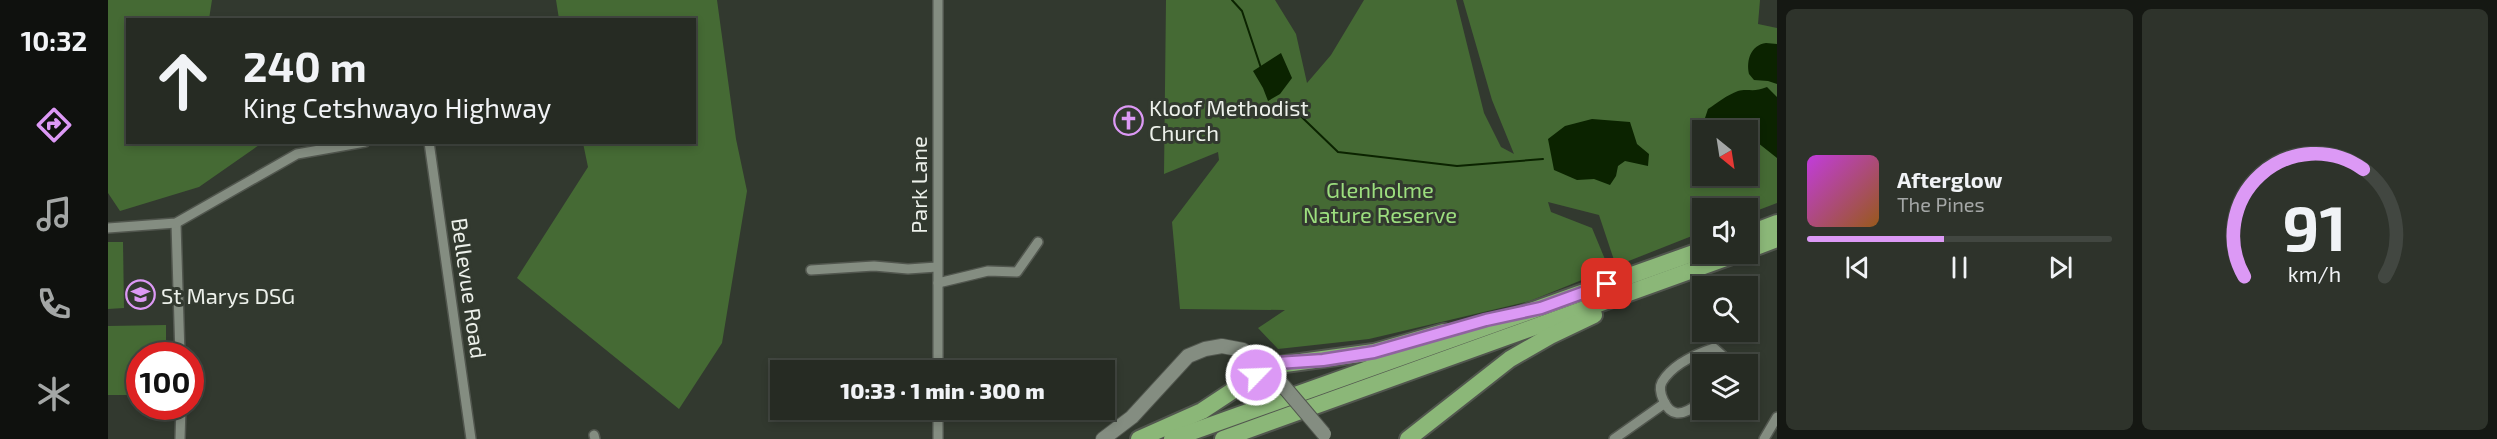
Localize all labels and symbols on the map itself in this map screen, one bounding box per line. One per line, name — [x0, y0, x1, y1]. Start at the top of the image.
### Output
place label: Kloof Methodist Church — [1149, 94, 1309, 145]
church icon: Kloof Methodist Church — [1112, 104, 1144, 136]
north arrow — [1692, 120, 1758, 186]
street label: Park Lane — [905, 136, 931, 234]
park label: Glenholme Nature Reserve — [1303, 176, 1457, 227]
street label: Bellevue Road — [447, 216, 493, 360]
pin — [1581, 258, 1632, 309]
school or university icon: St Marys DSG — [124, 279, 156, 311]
place label: St Marys DSG — [161, 282, 295, 308]
speed limit sign: 100 — [126, 342, 204, 420]
position arrow — [1224, 343, 1288, 407]

